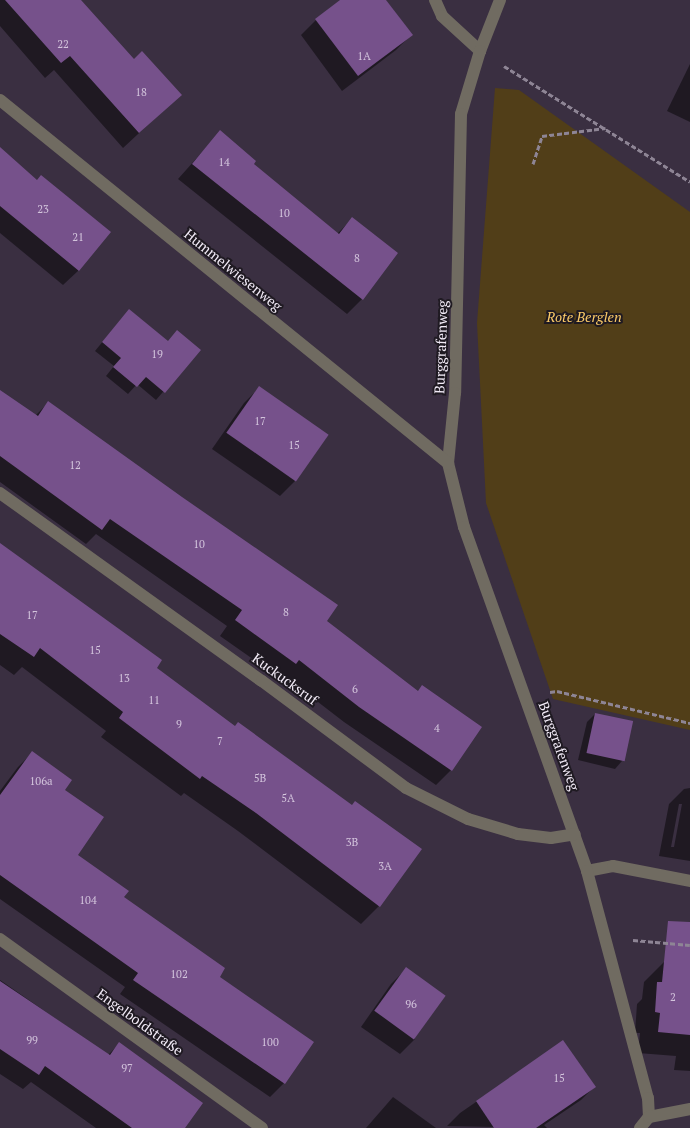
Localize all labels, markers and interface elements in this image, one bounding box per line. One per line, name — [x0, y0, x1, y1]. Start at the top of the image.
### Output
house number: 22 — [57, 37, 69, 51]
house number: 1A — [357, 49, 371, 63]
house number: 18 — [135, 85, 147, 99]
house number: 14 — [218, 155, 230, 169]
house number: 23 — [37, 202, 49, 216]
house number: 10 — [278, 206, 290, 220]
street label: Hummelwiesenweg — [181, 225, 285, 315]
house number: 21 — [72, 230, 84, 244]
house number: 8 — [354, 251, 360, 265]
street label: Burggrafenweg — [431, 300, 451, 394]
park label: Rote Berglen — [546, 309, 622, 325]
house number: 19 — [151, 347, 163, 361]
house number: 17 — [254, 414, 266, 428]
house number: 15 — [288, 438, 300, 452]
house number: 12 — [69, 458, 81, 472]
house number: 10 — [193, 537, 205, 551]
house number: 8 — [283, 605, 289, 619]
house number: 17 — [26, 608, 38, 622]
house number: 15 — [89, 643, 101, 657]
street label: Kuckucksruf — [249, 650, 321, 708]
house number: 13 — [118, 671, 130, 685]
house number: 6 — [352, 682, 358, 696]
house number: 11 — [148, 693, 160, 707]
street label: Burggrafenweg — [535, 699, 583, 793]
house number: 9 — [176, 717, 182, 731]
house number: 4 — [434, 721, 440, 735]
house number: 7 — [217, 734, 223, 748]
house number: 5B — [254, 771, 266, 785]
house number: 106a — [29, 774, 53, 788]
house number: 5A — [281, 791, 295, 805]
house number: 3B — [346, 835, 358, 849]
house number: 3A — [378, 859, 392, 873]
house number: 104 — [79, 893, 97, 907]
house number: 102 — [170, 967, 188, 981]
street label: Engelboldstraße — [94, 985, 186, 1059]
house number: 2 — [670, 990, 676, 1004]
house number: 96 — [405, 997, 417, 1011]
house number: 99 — [26, 1033, 38, 1047]
house number: 100 — [261, 1035, 279, 1049]
house number: 97 — [121, 1061, 133, 1075]
house number: 15 — [553, 1071, 565, 1085]

